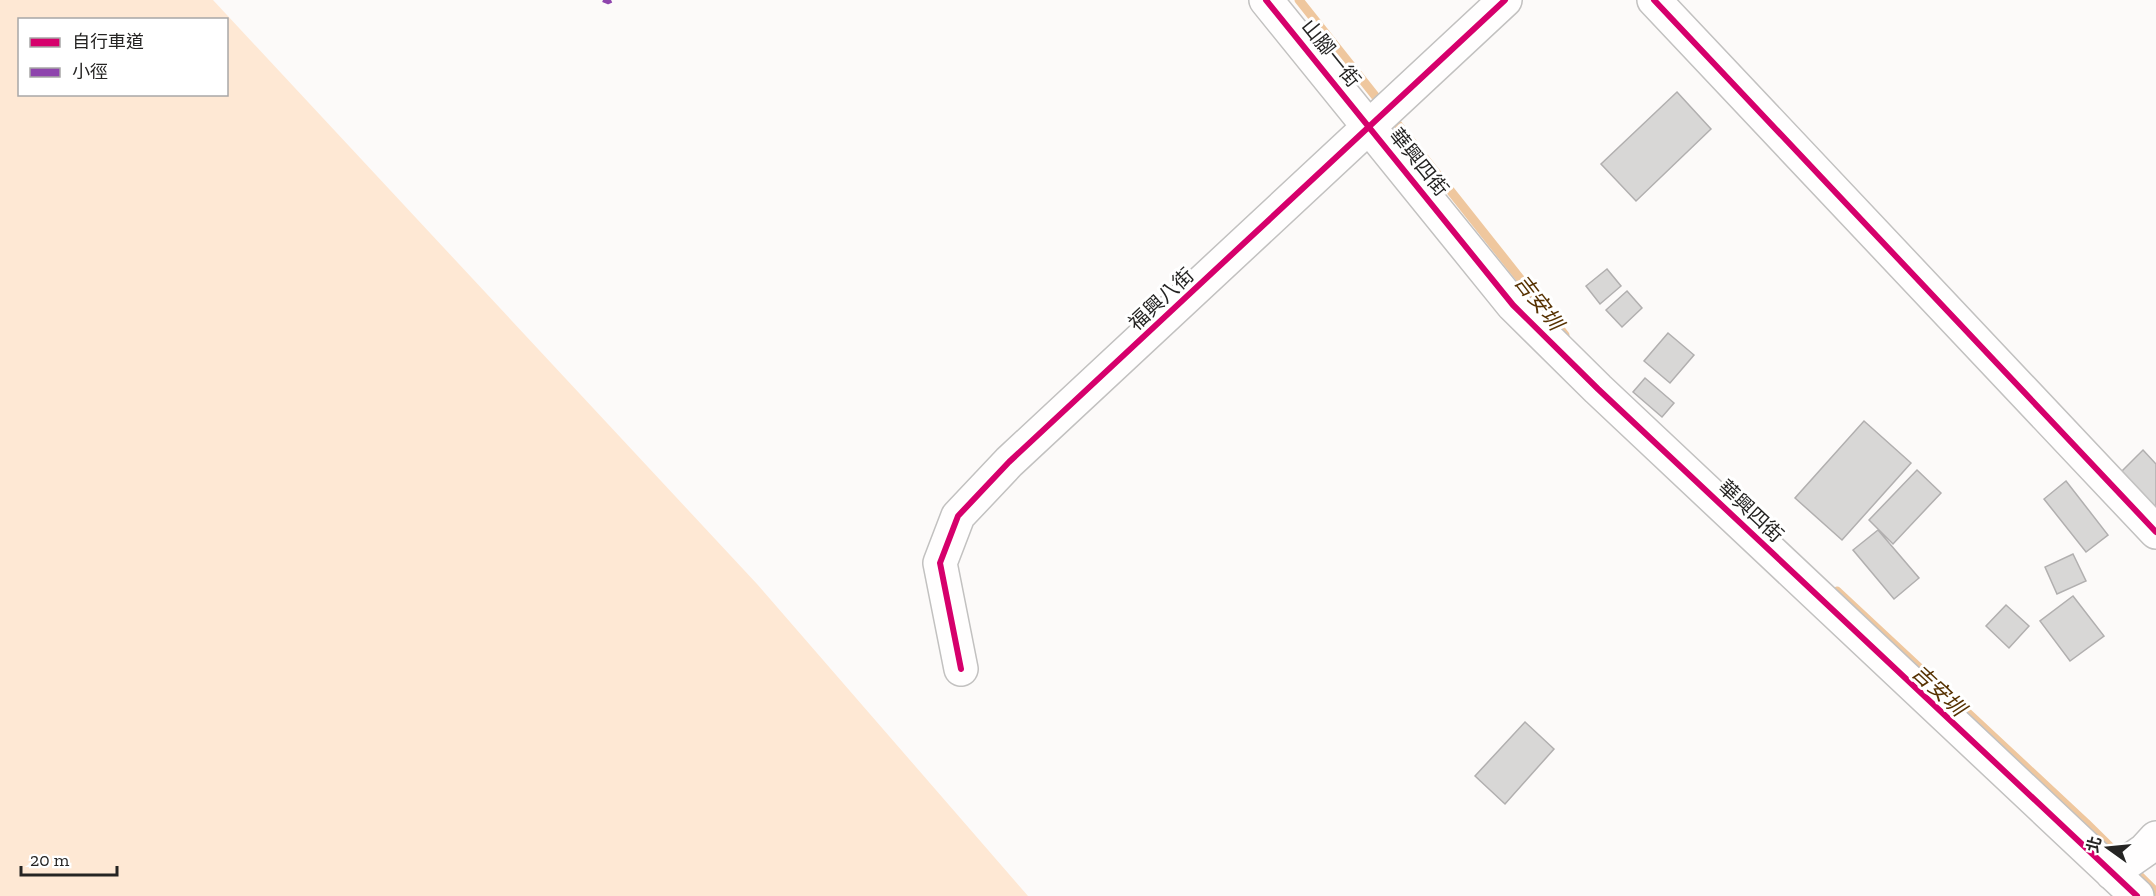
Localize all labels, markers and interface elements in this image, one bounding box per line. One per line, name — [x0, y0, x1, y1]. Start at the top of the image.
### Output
street label: 山腳一街 — [1297, 14, 1365, 92]
legend — [18, 18, 228, 96]
text: 自行車道 — [72, 31, 144, 53]
text: 小徑 — [72, 61, 108, 83]
street label: 華興四街 — [1385, 123, 1453, 201]
street label: 福興八街 — [1124, 263, 1198, 335]
water label: 吉安圳 — [1510, 269, 1570, 337]
street label: 華興四街 — [1714, 475, 1788, 547]
water label: 吉安圳 — [1907, 659, 1973, 723]
north arrow — [2078, 818, 2138, 878]
text: 北 — [2083, 834, 2105, 854]
scale bar — [21, 839, 117, 877]
text: 20 m — [30, 849, 70, 871]

